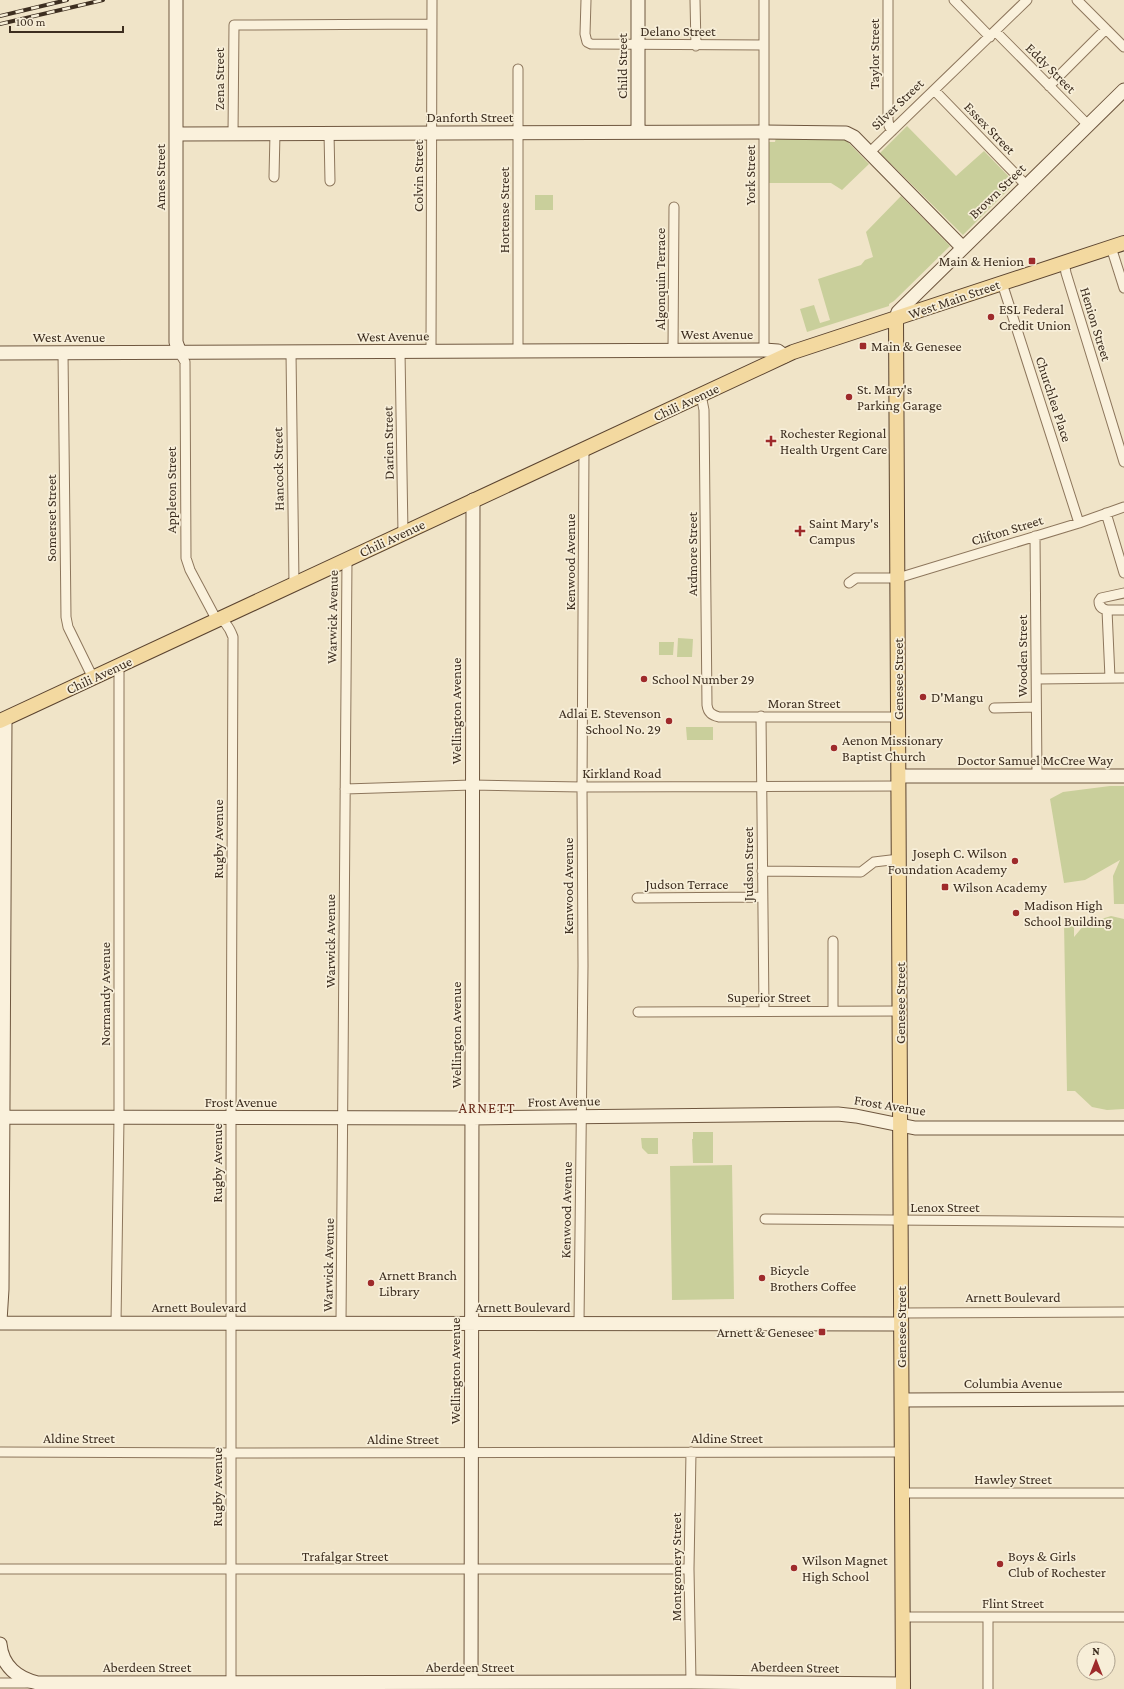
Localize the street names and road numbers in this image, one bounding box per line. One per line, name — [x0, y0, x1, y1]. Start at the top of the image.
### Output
street label: Taylor Street — [866, 18, 882, 90]
street label: Delano Street — [640, 23, 716, 39]
street label: Child Street — [614, 33, 630, 99]
street label: Eddy Street — [1023, 40, 1080, 97]
street label: Zena Street — [211, 47, 227, 110]
street label: Silver Street — [867, 75, 927, 133]
street label: Essex Street — [961, 98, 1019, 158]
street label: Danforth Street — [427, 109, 514, 125]
street label: Colvin Street — [410, 140, 426, 212]
street label: Ames Street — [152, 143, 168, 210]
street label: York Street — [742, 144, 758, 205]
street label: Brown Street — [965, 160, 1029, 222]
street label: Hortense Street — [496, 166, 512, 253]
street label: Algonquin Terrace — [652, 228, 668, 330]
street label: West Main Street — [906, 276, 1002, 322]
street label: Henion Street — [1077, 285, 1115, 363]
street label: West Avenue — [681, 326, 753, 342]
street label: West Avenue — [357, 327, 429, 345]
street label: West Avenue — [33, 329, 105, 345]
street label: Churchlea Place — [1033, 354, 1075, 444]
street label: Chili Avenue — [651, 380, 721, 424]
street label: Darien Street — [379, 406, 397, 480]
street label: Hancock Street — [269, 427, 287, 511]
street label: Appleton Street — [163, 446, 179, 533]
street label: Somerset Street — [43, 474, 59, 562]
street label: Ardmore Street — [684, 511, 700, 596]
street label: Clifton Street — [969, 511, 1045, 548]
street label: Kenwood Avenue — [562, 514, 578, 610]
street label: Chili Avenue — [357, 516, 427, 560]
street label: Warwick Avenue — [323, 570, 341, 664]
street label: Wooden Street — [1014, 614, 1030, 697]
street label: Genesee Street — [890, 638, 906, 720]
street label: Chili Avenue — [64, 653, 134, 697]
street label: Wellington Avenue — [448, 658, 464, 764]
street label: Moran Street — [768, 695, 841, 711]
street label: Doctor Samuel McCree Way — [957, 752, 1113, 768]
street label: Kirkland Road — [582, 765, 662, 781]
street label: Rugby Avenue — [210, 799, 226, 879]
street label: Judson Street — [740, 826, 756, 903]
street label: Kenwood Avenue — [560, 838, 576, 934]
street label: Judson Terrace — [644, 876, 728, 892]
street label: Warwick Avenue — [322, 894, 338, 988]
street label: Normandy Avenue — [97, 942, 113, 1046]
street label: Genesee Street — [892, 962, 908, 1044]
street label: Wellington Avenue — [448, 982, 464, 1088]
street label: Superior Street — [727, 989, 811, 1005]
street label: Frost Avenue — [853, 1091, 927, 1119]
street label: Frost Avenue — [528, 1092, 600, 1110]
street label: Frost Avenue — [205, 1094, 277, 1110]
street label: Rugby Avenue — [209, 1123, 225, 1203]
street label: Kenwood Avenue — [557, 1161, 575, 1259]
street label: Lenox Street — [910, 1199, 980, 1215]
street label: Warwick Avenue — [319, 1218, 337, 1312]
street label: Genesee Street — [893, 1286, 909, 1368]
street label: Arnett Boulevard — [965, 1289, 1061, 1305]
street label: Arnett Boulevard — [151, 1299, 247, 1315]
street label: Arnett Boulevard — [475, 1299, 571, 1315]
street label: Wellington Avenue — [447, 1318, 463, 1424]
street label: Columbia Avenue — [964, 1375, 1062, 1391]
street label: Aldine Street — [43, 1430, 115, 1446]
street label: Aldine Street — [691, 1430, 763, 1446]
street label: Aldine Street — [367, 1431, 439, 1447]
street label: Rugby Avenue — [209, 1447, 225, 1527]
street label: Hawley Street — [974, 1471, 1052, 1487]
street label: Montgomery Street — [668, 1512, 684, 1621]
street label: Trafalgar Street — [302, 1548, 389, 1564]
street label: Flint Street — [982, 1595, 1044, 1611]
street label: Aberdeen Street — [751, 1658, 840, 1676]
street label: Aberdeen Street — [103, 1659, 192, 1675]
street label: Aberdeen Street — [426, 1659, 515, 1675]

